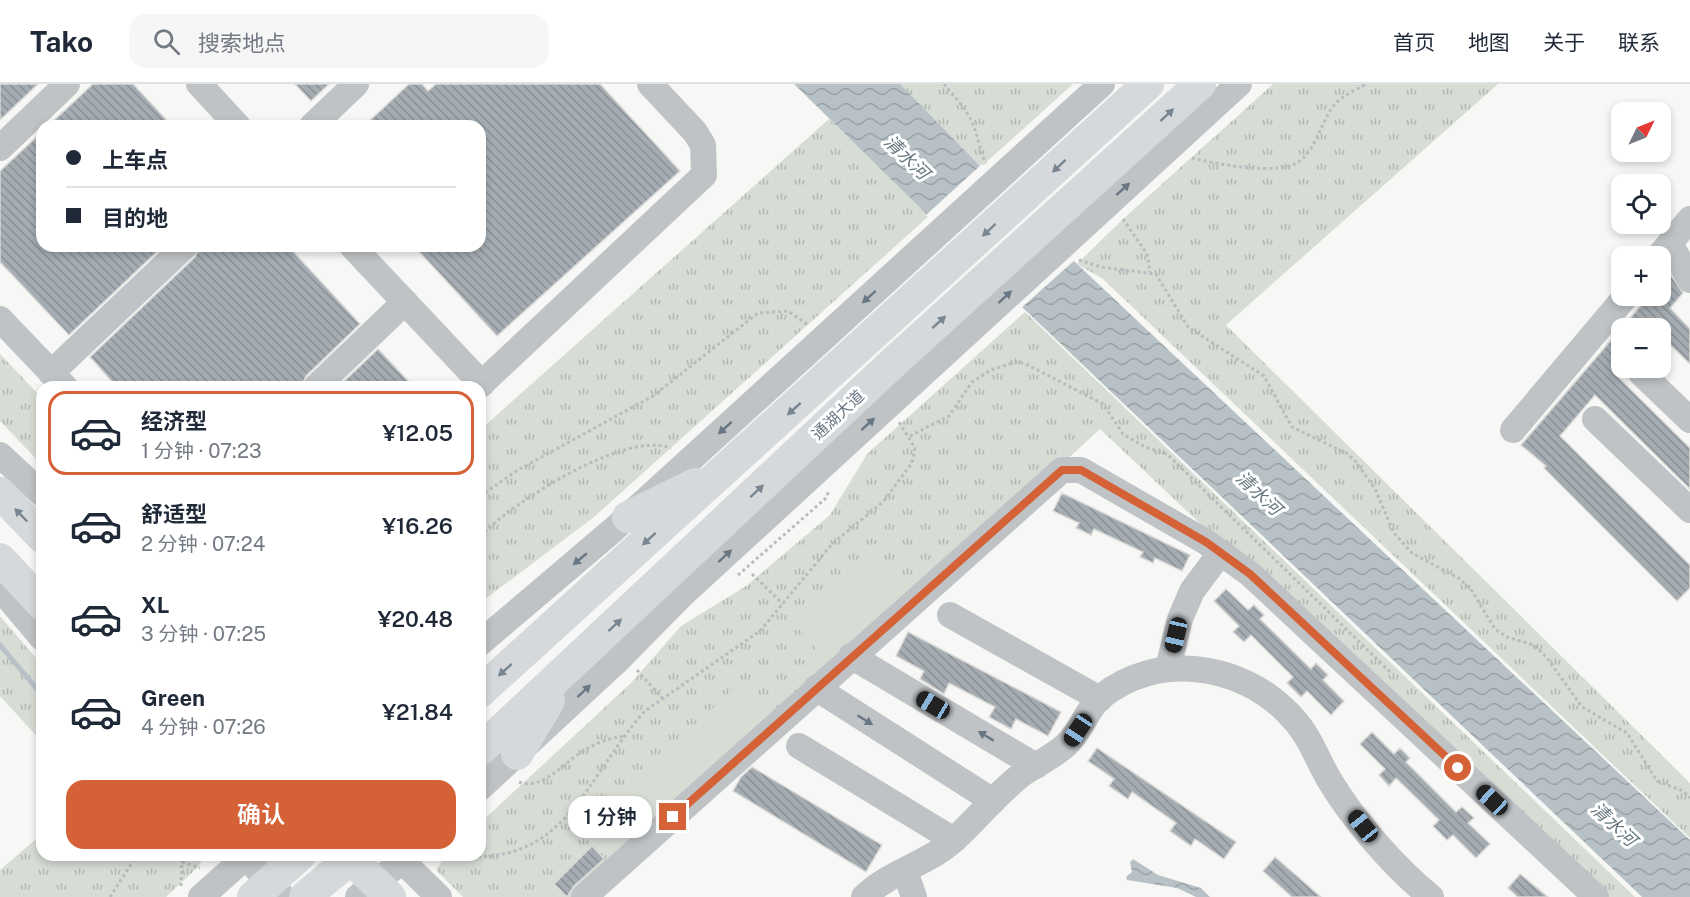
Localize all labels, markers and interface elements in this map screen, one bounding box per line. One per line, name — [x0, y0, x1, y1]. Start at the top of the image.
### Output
search box — [129, 14, 549, 68]
text: Tako — [30, 25, 93, 58]
icon: search — [150, 25, 183, 58]
text: 搜索地点 — [198, 30, 286, 56]
text: 首页 — [1393, 30, 1435, 55]
text: 地图 — [1468, 30, 1510, 55]
text: 关于 — [1543, 30, 1585, 55]
text: 联系 — [1618, 30, 1660, 55]
north arrow — [1611, 102, 1671, 162]
map controls — [1611, 102, 1671, 378]
one-way arrow — [1159, 108, 1174, 122]
water label: 清水河 — [880, 131, 936, 185]
text: 上车点 — [102, 147, 168, 173]
one-way arrow — [1052, 159, 1067, 172]
button: locate — [1611, 174, 1671, 234]
one-way arrow — [1115, 183, 1130, 196]
text: 目的地 — [102, 205, 168, 231]
one-way arrow — [982, 223, 996, 237]
button: + — [1611, 246, 1671, 306]
one-way arrow — [862, 290, 877, 303]
one-way arrow — [998, 290, 1013, 304]
one-way arrow — [931, 316, 946, 329]
button: − — [1611, 318, 1671, 378]
street label: 通湖大道 — [808, 386, 868, 444]
one-way arrow — [787, 402, 802, 415]
icon: car — [69, 406, 123, 460]
text: 经济型 — [141, 408, 207, 434]
one-way arrow — [860, 418, 875, 431]
text: ¥12.05 — [382, 420, 453, 446]
one-way arrow — [718, 421, 733, 434]
text: 1 分钟 · 07:23 — [141, 439, 262, 463]
water label: 清水河 — [1232, 467, 1288, 521]
one-way arrow — [750, 484, 765, 498]
icon: car — [69, 499, 123, 553]
text: 舒适型 — [141, 501, 207, 527]
one-way arrow — [14, 508, 28, 523]
text: ¥16.26 — [382, 513, 453, 539]
text: 2 分钟 · 07:24 — [141, 532, 265, 556]
one-way arrow — [642, 532, 657, 546]
one-way arrow — [717, 549, 732, 563]
one-way arrow — [573, 552, 588, 565]
icon: car — [69, 592, 123, 646]
text: XL — [141, 592, 169, 618]
text: ¥20.48 — [377, 606, 453, 632]
car — [1163, 615, 1189, 655]
one-way arrow — [608, 618, 623, 632]
text: 3 分钟 · 07:25 — [141, 622, 266, 646]
one-way arrow — [498, 663, 513, 676]
icon: car — [69, 685, 123, 739]
text: Green — [141, 685, 205, 711]
one-way arrow — [576, 685, 591, 698]
car — [913, 688, 953, 722]
text: ¥21.84 — [382, 699, 453, 725]
car — [1060, 710, 1096, 750]
one-way arrow — [857, 714, 873, 725]
text: 4 分钟 · 07:26 — [141, 715, 266, 739]
one-way arrow — [978, 731, 994, 742]
route start — [1444, 754, 1471, 781]
button: 确认 — [66, 780, 456, 849]
car — [1473, 781, 1511, 819]
callout: 1 分钟 — [568, 796, 652, 838]
water label: 清水河 — [1587, 798, 1643, 852]
route end — [659, 803, 686, 830]
text: 1 分钟 — [583, 805, 637, 829]
car — [1345, 806, 1381, 846]

